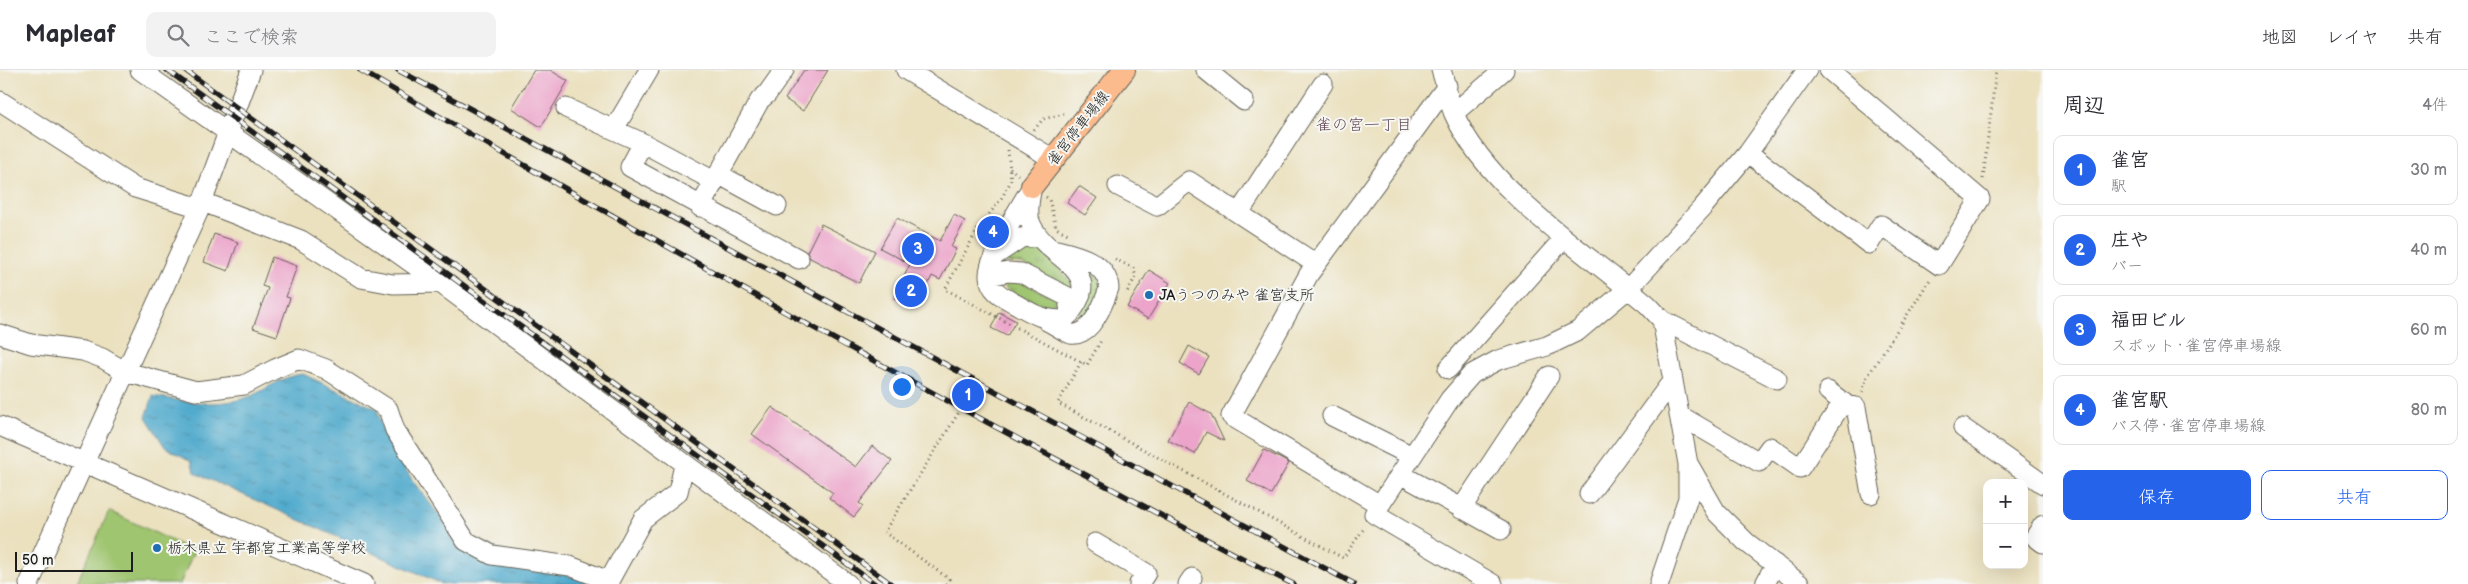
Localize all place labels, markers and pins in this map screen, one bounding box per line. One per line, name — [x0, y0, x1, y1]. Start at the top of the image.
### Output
pin: 4 — [977, 213, 1009, 251]
pin: 3 — [902, 230, 934, 268]
pin: 2 — [895, 272, 927, 310]
place label: JAうつのみや 雀宮支所 — [1159, 286, 1314, 305]
marker: JAうつのみや 雀宮支所 — [1143, 289, 1155, 301]
pin: 1 — [952, 376, 984, 414]
place label: 栃木県立 宇都宮工業高等学校 — [167, 539, 366, 558]
marker: 栃木県立 宇都宮工業高等学校 — [151, 542, 163, 554]

